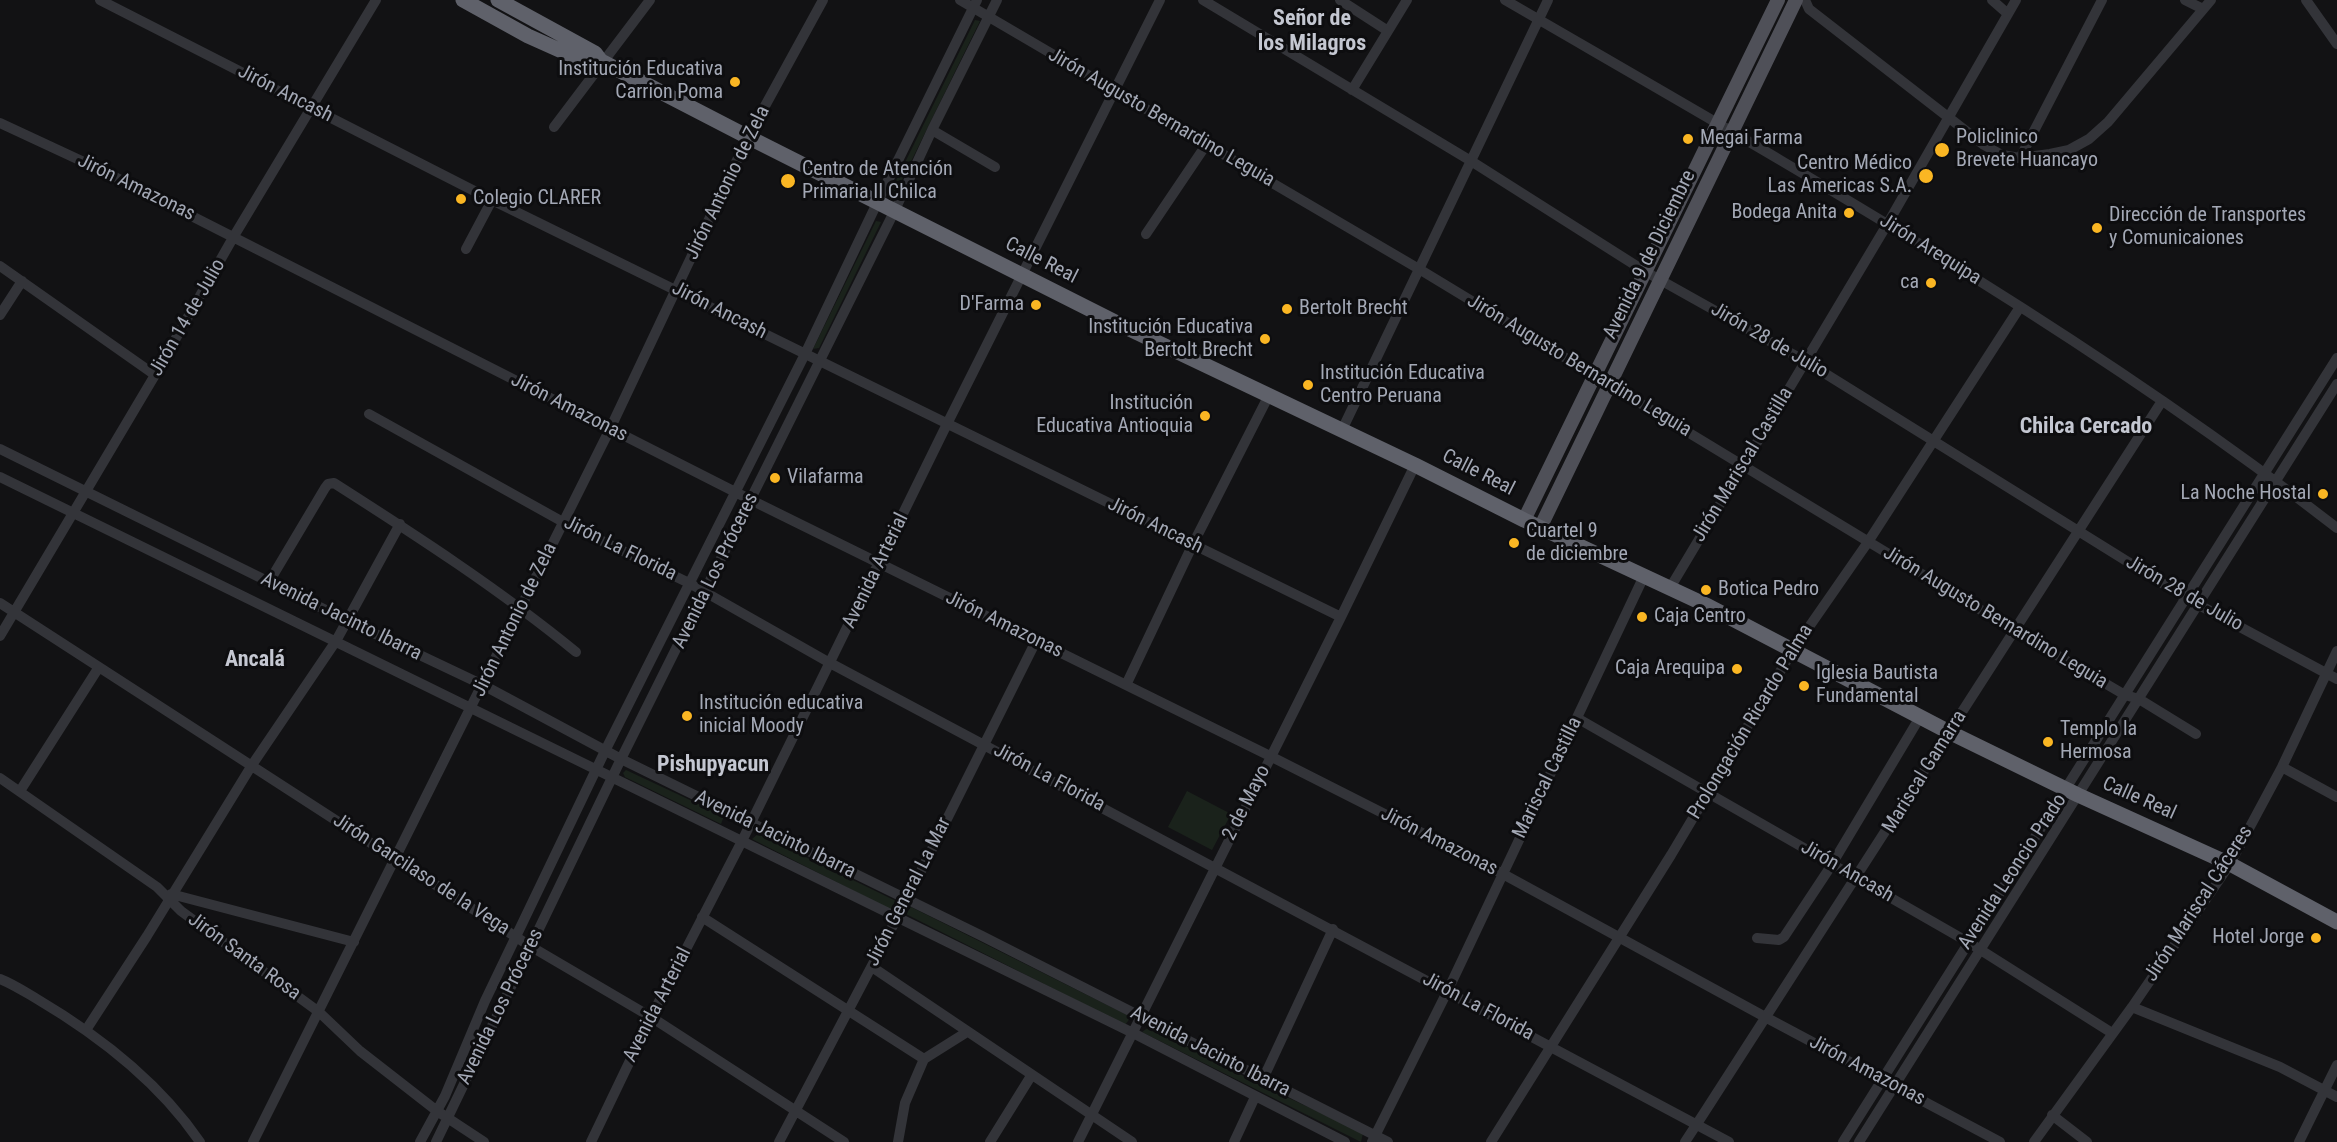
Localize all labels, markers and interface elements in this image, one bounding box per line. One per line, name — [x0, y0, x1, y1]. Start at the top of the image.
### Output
district label: Señor de los Milagros — [1258, 6, 1366, 57]
street label: Jirón Augusto Bernardino Leguia — [1043, 43, 1279, 193]
place label: Institución Educativa Carrion Poma — [558, 58, 723, 105]
street label: Jirón Ancash — [234, 60, 336, 128]
marker: Institución Educativa Carrion Poma — [728, 75, 742, 89]
street label: Jirón Antonio de Zela — [680, 102, 776, 264]
place label: Policlinico Brevete Huancayo — [1956, 126, 2098, 173]
place label: Megai Farma — [1700, 127, 1803, 151]
marker: Megai Farma — [1681, 132, 1695, 146]
marker: Policlinico Brevete Huancayo — [1933, 141, 1951, 159]
street label: Jirón Amazonas — [73, 149, 199, 227]
place label: Centro Médico Las Americas S.A. — [1768, 152, 1912, 199]
place label: Centro de Atención Primaria II Chilca — [802, 158, 953, 205]
street label: Avenida 9 de Diciembre — [1599, 167, 1701, 343]
marker: Centro Médico Las Americas S.A. — [1917, 167, 1935, 185]
marker: Centro de Atención Primaria II Chilca — [779, 172, 797, 190]
place label: Colegio CLARER — [473, 187, 601, 211]
marker: Colegio CLARER — [454, 192, 468, 206]
place label: Bodega Anita — [1731, 201, 1837, 225]
place label: Dirección de Transportes y Comunicaiones — [2109, 204, 2306, 251]
marker: Bodega Anita — [1842, 206, 1856, 220]
street label: Jirón Arequipa — [1875, 209, 1985, 291]
marker: Dirección de Transportes y Comunicaiones — [2090, 221, 2104, 235]
street label: Calle Real — [1001, 233, 1081, 289]
street label: Jirón 14 de Julio — [145, 255, 231, 381]
place label: ca — [1900, 271, 1919, 295]
marker: ca — [1924, 276, 1938, 290]
street label: Jirón Ancash — [668, 277, 770, 345]
street label: Jirón Augusto Bernardino Leguia — [1462, 289, 1696, 443]
place label: D'Farma — [959, 293, 1024, 317]
place label: Bertolt Brecht — [1299, 297, 1408, 321]
marker: D'Farma — [1029, 298, 1043, 312]
street label: Jirón 28 de Julio — [1706, 298, 1832, 384]
marker: Bertolt Brecht — [1280, 302, 1294, 316]
place label: Institución Educativa Bertolt Brecht — [1088, 316, 1253, 363]
marker: Institución Educativa Bertolt Brecht — [1258, 332, 1272, 346]
place label: Institución Educativa Centro Peruana — [1320, 362, 1485, 409]
street label: Jirón Amazonas — [507, 368, 631, 448]
marker: Institución Educativa Centro Peruana — [1301, 378, 1315, 392]
street label: Jirón Mariscal Castilla — [1687, 383, 1799, 547]
place label: Institución Educativa Antioquia — [1036, 392, 1193, 439]
marker: Institución Educativa Antioquia — [1198, 409, 1212, 423]
district label: Chilca Cercado — [2020, 414, 2152, 440]
street label: Calle Real — [1438, 445, 1518, 501]
place label: Vilafarma — [787, 466, 864, 490]
marker: Vilafarma — [768, 471, 782, 485]
place label: La Noche Hostal — [2180, 482, 2311, 506]
marker: La Noche Hostal — [2316, 487, 2330, 501]
street label: Avenida Los Próceres — [668, 489, 764, 653]
street label: Jirón Ancash — [1103, 493, 1207, 559]
street label: Avenida Arterial — [838, 509, 914, 633]
street label: Jirón La Florida — [560, 511, 680, 587]
place label: Cuartel 9 de diciembre — [1526, 520, 1628, 567]
marker: Cuartel 9 de diciembre — [1507, 536, 1521, 550]
street label: Jirón Antonio de Zela — [467, 539, 563, 701]
street label: Jirón Augusto Bernardino Leguia — [1878, 541, 2112, 695]
street label: Jirón 28 de Julio — [2121, 551, 2247, 637]
street label: Avenida Jacinto Ibarra — [257, 568, 425, 666]
place label: Botica Pedro — [1718, 578, 1819, 602]
marker: Botica Pedro — [1699, 583, 1713, 597]
street label: Jirón Amazonas — [941, 586, 1067, 664]
place label: Caja Centro — [1654, 605, 1746, 629]
marker: Caja Centro — [1635, 610, 1649, 624]
street label: Prolongación Ricardo Palma — [1683, 620, 1819, 824]
district label: Ancalá — [225, 647, 285, 673]
place label: Caja Arequipa — [1615, 657, 1725, 681]
marker: Caja Arequipa — [1730, 662, 1744, 676]
place label: Iglesia Bautista Fundamental — [1816, 662, 1938, 709]
marker: Iglesia Bautista Fundamental — [1797, 679, 1811, 693]
place label: Institución educativa inicial Moody — [699, 692, 863, 739]
street label: Mariscal Gamarra — [1878, 706, 1972, 838]
marker: Institución educativa inicial Moody — [680, 709, 694, 723]
street label: Mariscal Castilla — [1508, 714, 1588, 842]
place label: Templo la Hermosa — [2060, 718, 2137, 765]
marker: Templo la Hermosa — [2041, 735, 2055, 749]
street label: Jirón La Florida — [989, 739, 1109, 817]
district label: Pishupyacun — [657, 752, 769, 778]
street label: 2 de Mayo — [1218, 761, 1276, 845]
street label: Calle Real — [2098, 772, 2180, 826]
street label: Avenida Jacinto Ibarra — [691, 786, 859, 884]
street label: Avenida Leoncio Prado — [1954, 790, 2072, 954]
street label: Jirón Amazonas — [1377, 802, 1501, 882]
street label: Jirón Garcilaso de la Vega — [328, 809, 514, 941]
street label: Jirón General La Mar — [861, 814, 957, 970]
street label: Jirón Mariscal Cáceres — [2140, 822, 2258, 986]
street label: Jirón Ancash — [1796, 836, 1898, 908]
street label: Jirón Santa Rosa — [183, 908, 305, 1006]
street label: Avenida Los Próceres — [453, 925, 549, 1089]
place label: Hotel Jorge — [2212, 926, 2304, 950]
marker: Hotel Jorge — [2309, 931, 2323, 945]
street label: Avenida Arterial — [619, 944, 697, 1066]
street label: Jirón La Florida — [1418, 968, 1538, 1046]
street label: Avenida Jacinto Ibarra — [1126, 1001, 1294, 1103]
street label: Jirón Amazonas — [1805, 1030, 1929, 1112]

